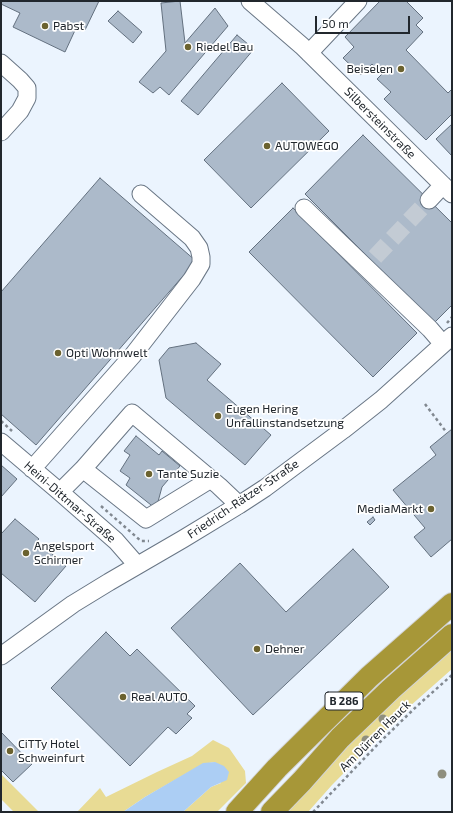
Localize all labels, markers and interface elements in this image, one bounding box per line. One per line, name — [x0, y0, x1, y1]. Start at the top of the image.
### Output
scale bar — [317, 8, 412, 34]
text: 50 m — [322, 16, 349, 30]
place label: Pabst — [53, 19, 84, 33]
marker: Pabst — [40, 21, 50, 31]
place label: Riedel Bau — [196, 40, 253, 54]
marker: Riedel Bau — [183, 42, 193, 52]
place label: Beiselen — [347, 62, 393, 76]
marker: Beiselen — [396, 64, 406, 74]
street label: Silbersteinstraße — [341, 84, 419, 162]
place label: AUTOWEGO — [275, 139, 339, 153]
marker: AUTOWEGO — [262, 141, 272, 151]
place label: Opti Wohnwelt — [66, 346, 147, 360]
marker: Opti Wohnwelt — [53, 348, 63, 358]
place label: Eugen Hering Unfallinstandsetzung — [226, 402, 344, 430]
marker: Eugen Hering Unfallinstandsetzung — [213, 411, 223, 421]
street label: Friedrich-Rätzer-Straße — [185, 456, 301, 542]
street label: Heini-Dittmar-Straße — [21, 458, 119, 546]
place label: Tante Suzie — [157, 467, 219, 481]
marker: Tante Suzie — [144, 469, 154, 479]
place label: MediaMarkt — [357, 502, 423, 516]
marker: MediaMarkt — [426, 504, 436, 514]
place label: Angelsport Schirmer — [34, 539, 94, 567]
marker: Angelsport Schirmer — [21, 548, 31, 558]
place label: Dehner — [265, 642, 305, 656]
marker: Dehner — [252, 644, 262, 654]
place label: Real AUTO — [131, 690, 188, 704]
marker: Real AUTO — [118, 692, 128, 702]
road number: B 286 — [325, 692, 363, 710]
street label: Am Dürren Hauck — [337, 698, 413, 774]
place label: CiTTy Hotel Schweinfurt — [18, 737, 85, 765]
marker: CiTTy Hotel Schweinfurt — [5, 746, 15, 756]

